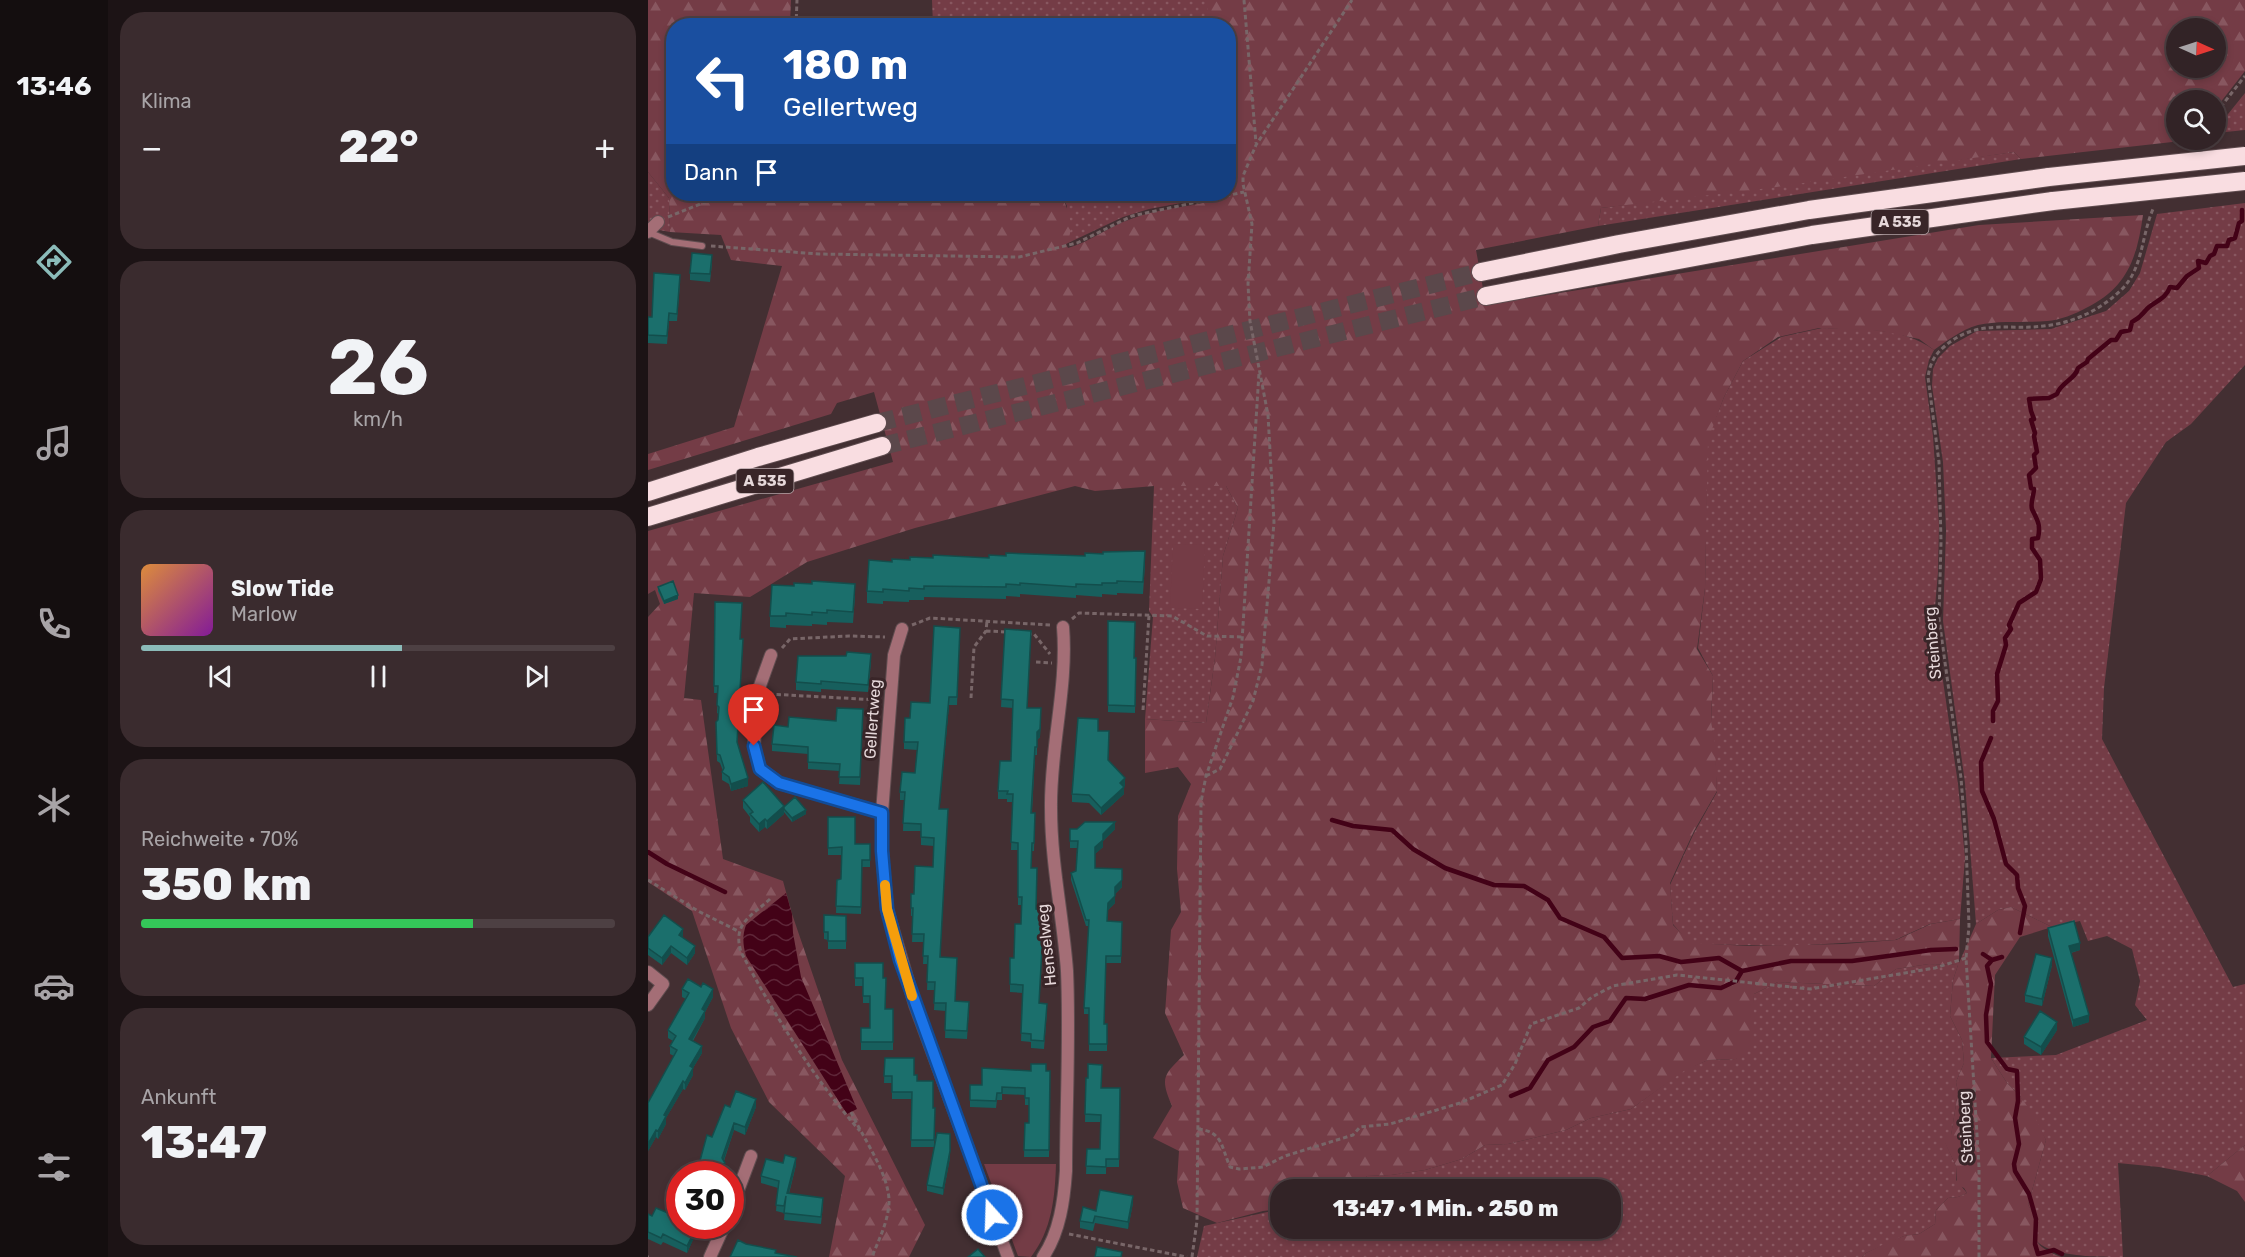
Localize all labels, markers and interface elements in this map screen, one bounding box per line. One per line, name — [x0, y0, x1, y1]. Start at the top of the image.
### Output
north arrow — [2166, 18, 2226, 78]
map controls — [2166, 18, 2226, 150]
text: 180 m — [783, 40, 908, 90]
icon: left — [684, 42, 762, 120]
text: 13:46 — [16, 70, 92, 102]
text: Klima — [141, 89, 192, 113]
button: search — [2166, 90, 2226, 150]
text: Gellertweg — [783, 91, 918, 123]
text: 22° — [339, 120, 418, 173]
text: − — [141, 128, 162, 167]
text: + — [594, 128, 615, 167]
icon: arrive — [750, 156, 783, 189]
text: Dann — [684, 159, 738, 186]
road number: A 535 — [1872, 210, 1928, 234]
icon: directions — [33, 241, 75, 283]
text: 26 — [327, 321, 429, 414]
text: km/h — [353, 407, 403, 431]
icon: music — [33, 422, 75, 464]
road number: A 535 — [736, 469, 794, 493]
text: Slow Tide — [231, 575, 334, 602]
text: Marlow — [231, 602, 298, 626]
icon: phone — [33, 603, 75, 645]
street label: Steinberg — [1920, 606, 1945, 680]
icon: previous — [204, 660, 237, 693]
icon: pause — [362, 660, 395, 693]
icon: next — [520, 660, 553, 693]
street label: Gellertweg — [860, 678, 885, 760]
pin — [728, 684, 779, 746]
icon: arrive — [737, 693, 770, 726]
icon: climate — [33, 784, 75, 826]
text: Reichweite · 70% — [141, 827, 299, 851]
text: 350 km — [141, 858, 312, 911]
street label: Henselweg — [1033, 903, 1060, 987]
icon: car — [33, 965, 75, 1007]
text: Ankunft — [141, 1085, 216, 1109]
street label: Steinberg — [1954, 1090, 1977, 1164]
text: 13:47 — [141, 1116, 267, 1169]
icon: filters — [33, 1146, 75, 1188]
speed limit sign: 30 — [666, 1161, 744, 1239]
position arrow — [960, 1183, 1024, 1247]
text: 13:47 · 1 Min. · 250 m — [1333, 1195, 1558, 1222]

